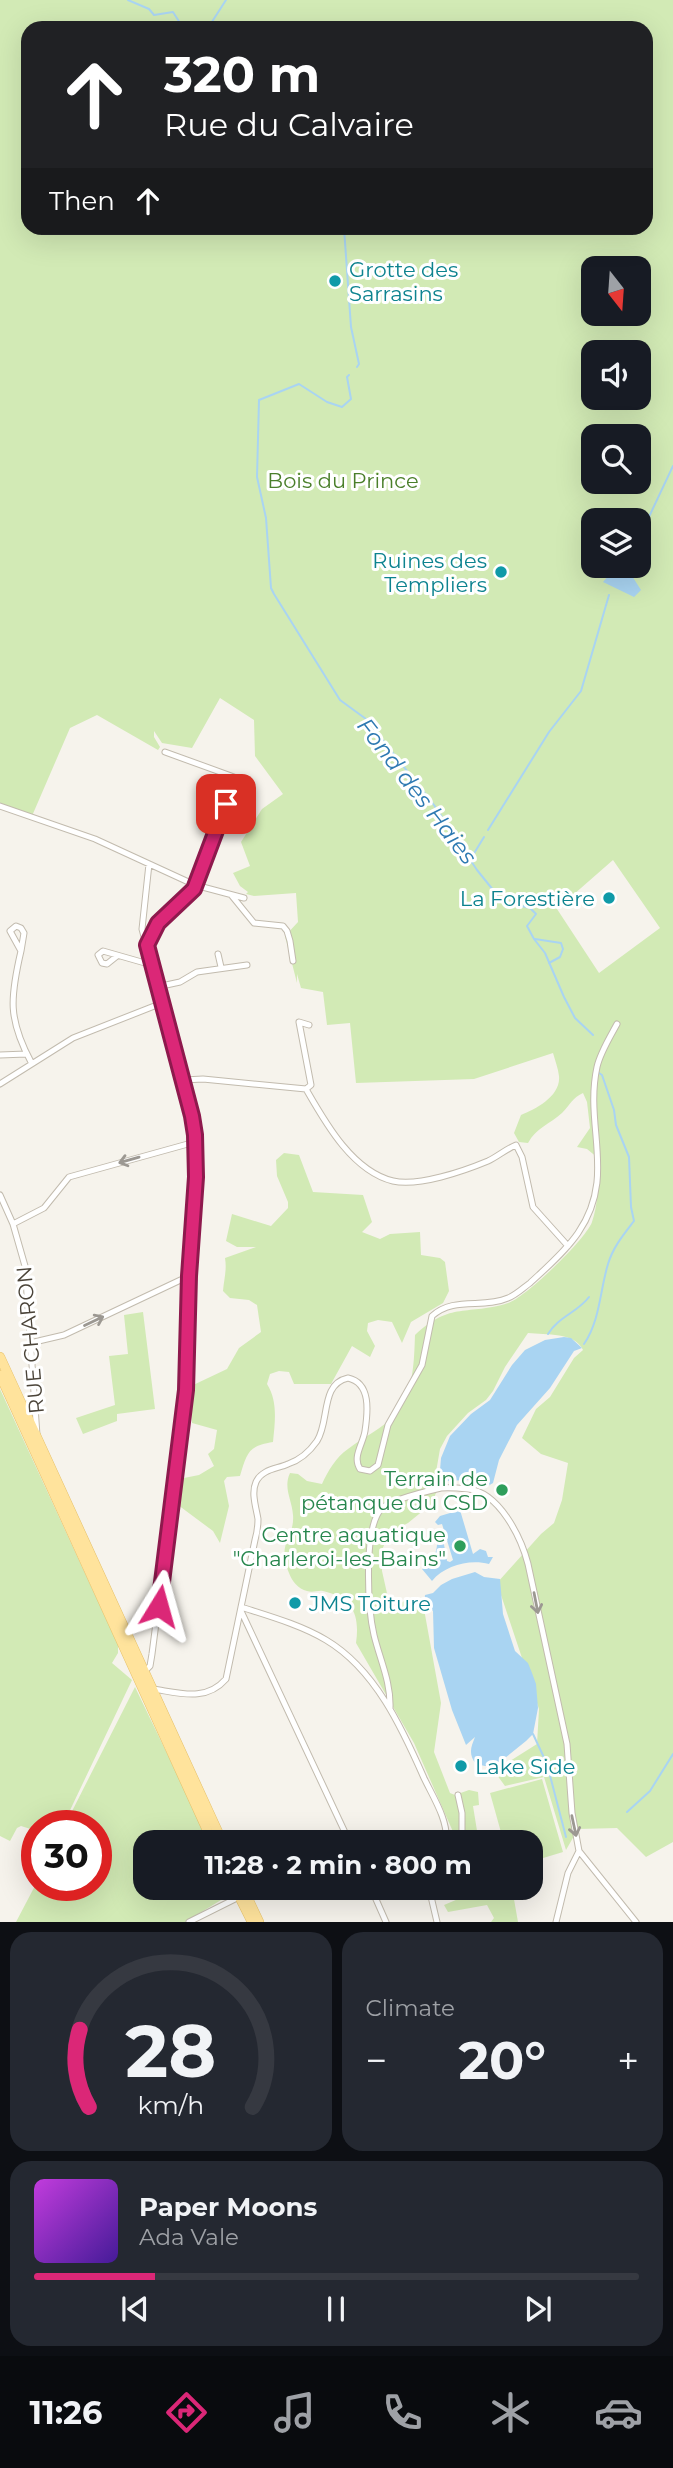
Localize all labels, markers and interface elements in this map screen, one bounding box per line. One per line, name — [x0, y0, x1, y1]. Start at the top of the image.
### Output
text: 320 m — [164, 45, 320, 104]
icon: ahead — [49, 49, 140, 140]
text: Rue du Calvaire — [164, 105, 414, 144]
icon: ahead — [129, 182, 167, 220]
text: Then — [49, 185, 115, 217]
north arrow — [581, 256, 651, 326]
map controls — [581, 256, 651, 578]
place label: Grotte des Sarrasins — [349, 257, 458, 306]
marker: Grotte des Sarrasins — [327, 273, 343, 289]
button: sound — [581, 340, 651, 410]
button: search — [581, 424, 651, 494]
park label: Bois du Prince — [267, 468, 419, 493]
button: layers — [581, 508, 651, 578]
place label: Ruines des Templiers — [372, 548, 487, 597]
marker: Ruines des Templiers — [493, 564, 509, 580]
water label: Fond des Haies — [351, 712, 483, 870]
pin — [196, 774, 256, 834]
icon: arrive — [207, 785, 245, 823]
place label: La Forestière — [460, 886, 595, 911]
marker: La Forestière — [601, 890, 617, 906]
one-way arrow — [119, 1155, 141, 1168]
street label: RUE CHARON — [11, 1265, 49, 1415]
one-way arrow — [83, 1313, 104, 1327]
place label: Terrain de pétanque du CSD — [301, 1466, 488, 1515]
marker: Terrain de pétanque du CSD — [494, 1482, 510, 1498]
place label: Centre aquatique "Charleroi-les-Bains" — [233, 1522, 446, 1571]
marker: Centre aquatique "Charleroi-les-Bains" — [452, 1538, 468, 1554]
position arrow — [122, 1569, 196, 1643]
place label: JMS Toiture — [308, 1591, 431, 1616]
one-way arrow — [530, 1591, 543, 1614]
marker: JMS Toiture — [287, 1595, 303, 1611]
place label: Lake Side — [475, 1754, 576, 1779]
marker: Lake Side — [453, 1758, 469, 1774]
speed limit sign: 30 — [21, 1810, 112, 1901]
one-way arrow — [568, 1814, 582, 1837]
text: 11:28 · 2 min · 800 m — [204, 1849, 472, 1881]
text: Climate — [366, 1994, 455, 2022]
text: 28 — [125, 2008, 216, 2096]
text: 20° — [458, 2029, 546, 2092]
text: − — [366, 2037, 387, 2084]
text: + — [617, 2037, 639, 2084]
text: km/h — [137, 2090, 204, 2120]
text: Paper Moons — [139, 2191, 317, 2223]
text: Ada Vale — [139, 2223, 239, 2251]
icon: previous — [116, 2290, 154, 2328]
icon: pause — [317, 2290, 355, 2328]
icon: next — [519, 2290, 557, 2328]
icon: directions — [162, 2388, 211, 2437]
icon: music — [270, 2388, 319, 2437]
icon: phone — [378, 2388, 427, 2437]
icon: climate — [486, 2388, 535, 2437]
icon: car — [594, 2388, 643, 2437]
text: 11:26 — [30, 2393, 102, 2432]

